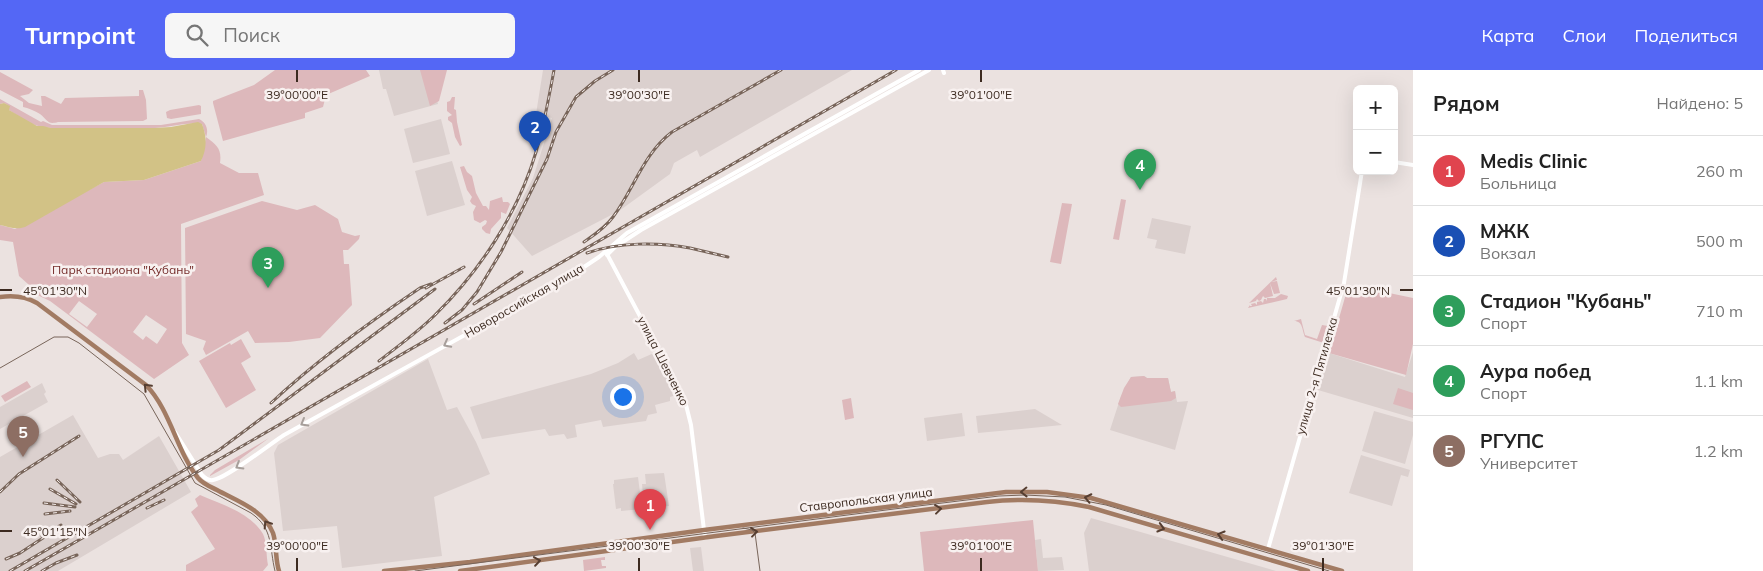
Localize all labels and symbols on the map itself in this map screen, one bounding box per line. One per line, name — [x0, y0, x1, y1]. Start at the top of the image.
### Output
text: 39°00'00"E — [266, 87, 328, 102]
text: 39°00'30"E — [608, 87, 670, 102]
text: 39°01'00"E — [950, 87, 1012, 102]
pin: 2 — [519, 111, 551, 152]
pin: 4 — [1124, 149, 1156, 190]
pin: 3 — [252, 247, 284, 288]
street label: Новороссийская улица — [462, 260, 586, 341]
park label: Парк стадиона "Кубань" — [52, 262, 194, 277]
text: 45°01'30"N — [23, 283, 87, 298]
text: 45°01'30"N — [1326, 283, 1390, 298]
street label: улица Шевченко — [634, 313, 692, 408]
street label: улица 2-я Пятилетка — [1293, 315, 1340, 436]
one-way arrow — [443, 338, 452, 348]
one-way arrow — [144, 384, 153, 393]
your location — [610, 384, 636, 410]
pin: 5 — [7, 416, 39, 457]
one-way arrow — [301, 417, 310, 427]
one-way arrow — [235, 459, 244, 469]
street label: Ставропольская улица — [798, 484, 933, 515]
one-way arrow — [1020, 487, 1028, 497]
pin: 1 — [634, 489, 666, 530]
one-way arrow — [1084, 493, 1093, 504]
one-way arrow — [934, 504, 943, 514]
one-way arrow — [264, 521, 274, 530]
one-way arrow — [1157, 522, 1165, 532]
text: 45°01'15"N — [23, 524, 87, 539]
one-way arrow — [750, 527, 758, 538]
one-way arrow — [1217, 531, 1226, 541]
text: 39°00'00"E — [266, 538, 328, 553]
text: 39°00'30"E — [608, 538, 670, 553]
text: 39°01'00"E — [950, 538, 1012, 553]
text: 39°01'30"E — [1292, 538, 1354, 553]
one-way arrow — [533, 556, 541, 567]

